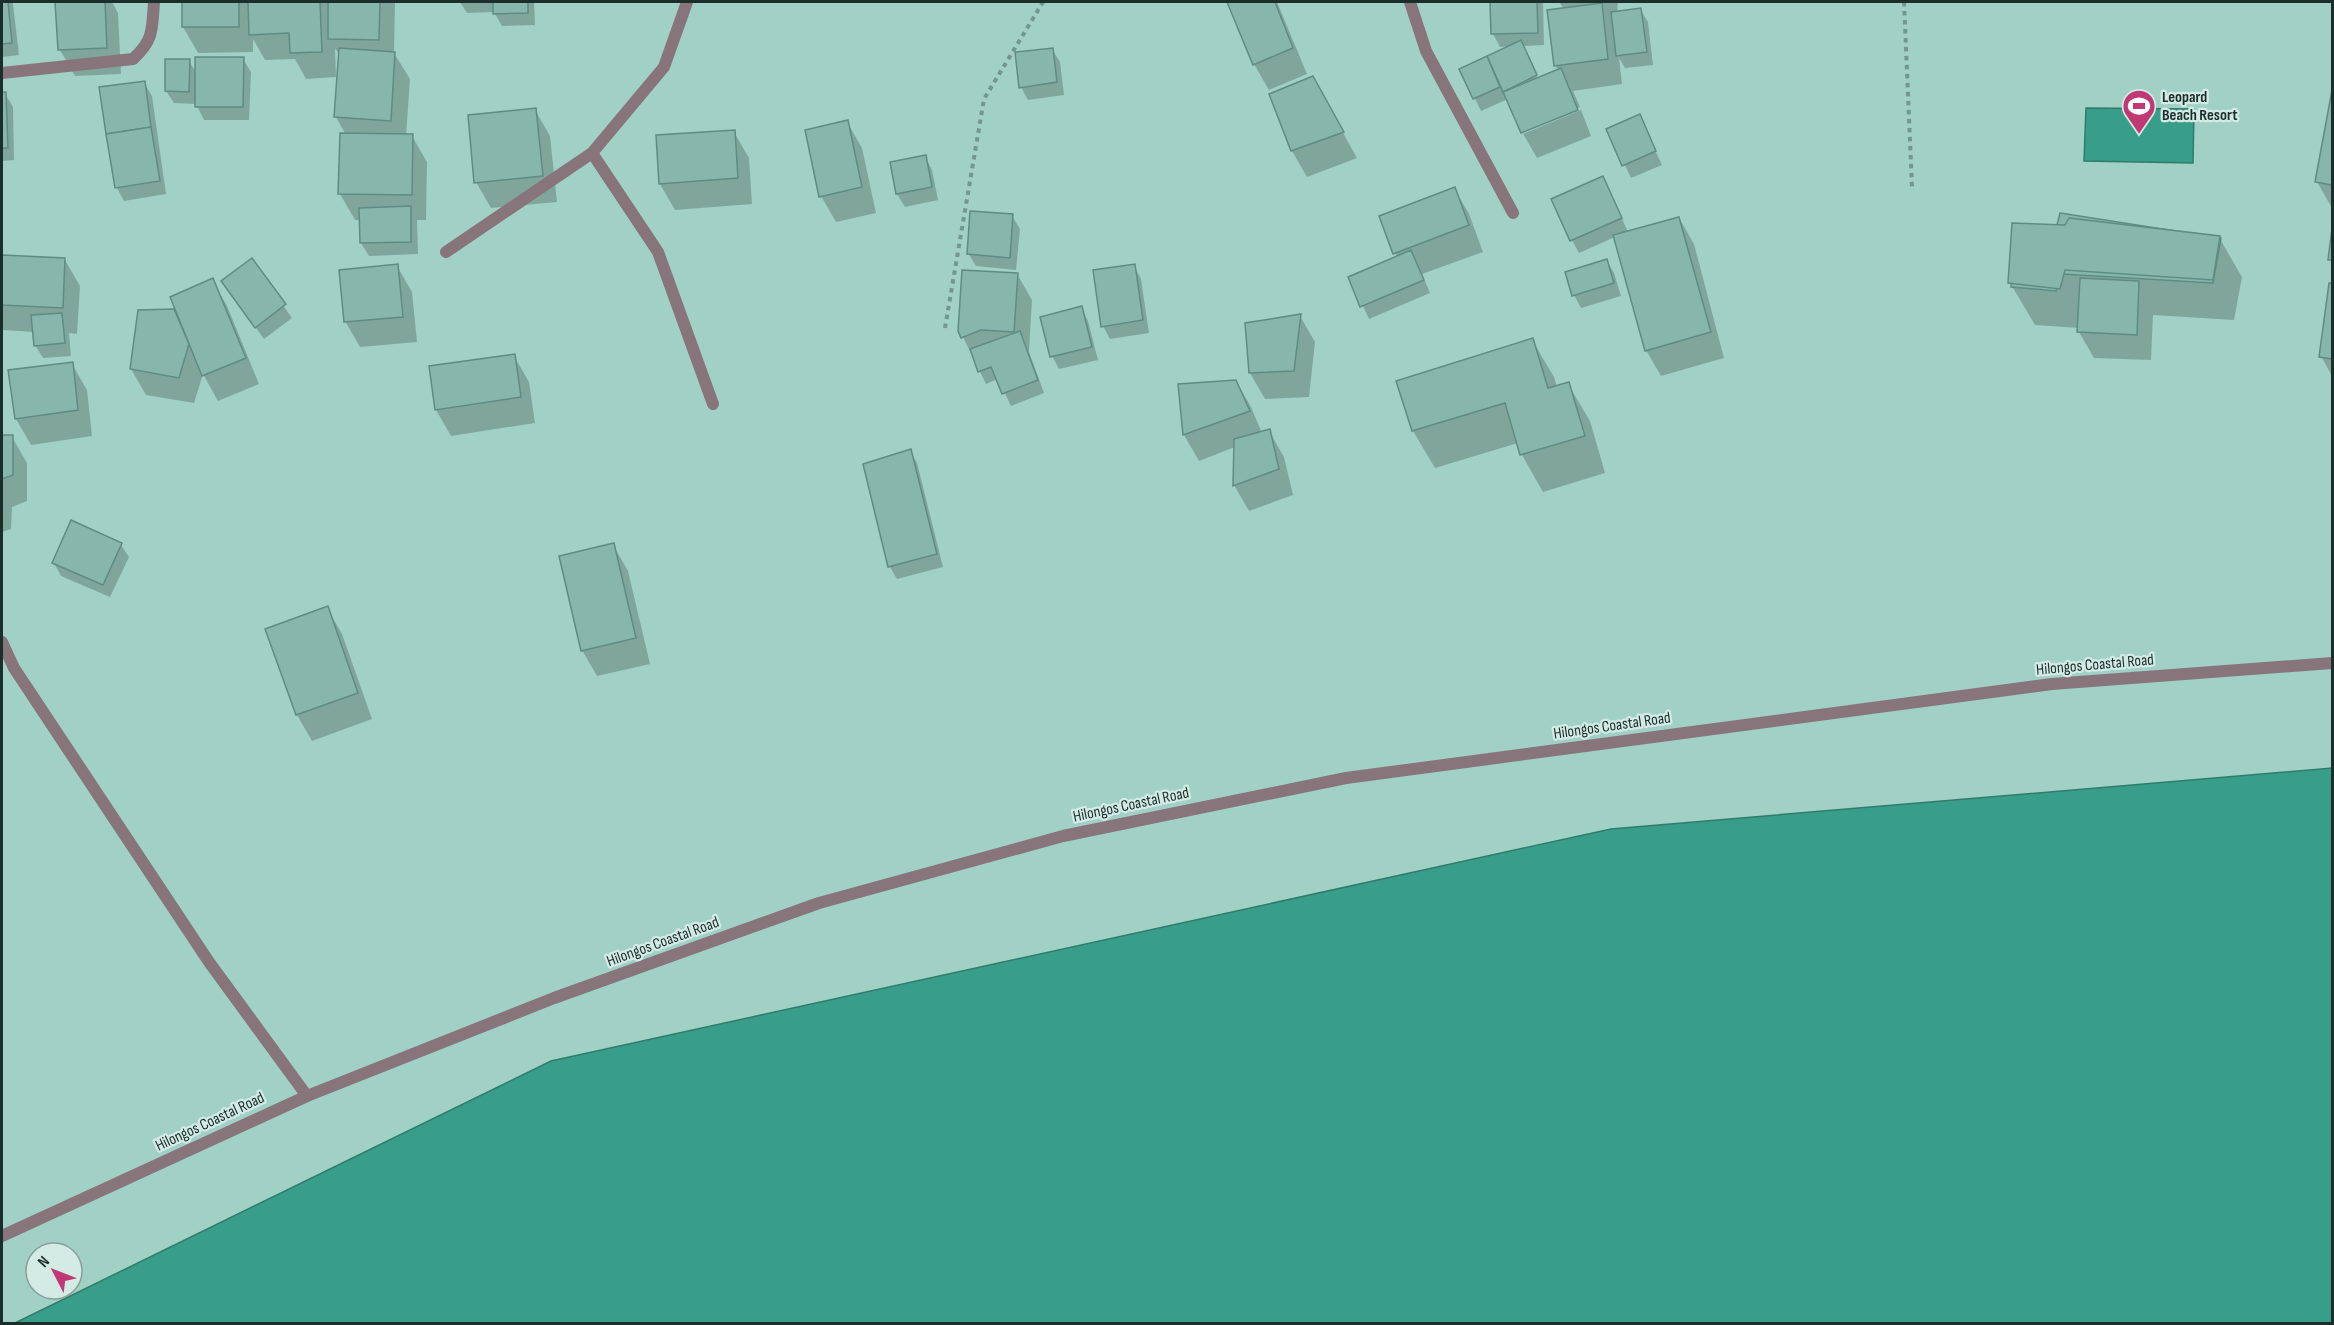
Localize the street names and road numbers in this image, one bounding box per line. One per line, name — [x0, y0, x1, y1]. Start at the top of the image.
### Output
street label: Hilongos Coastal Road — [2035, 650, 2155, 680]
street label: Hilongos Coastal Road — [1552, 708, 1672, 744]
street label: Hilongos Coastal Road — [1071, 783, 1191, 827]
street label: Hilongos Coastal Road — [604, 913, 722, 971]
street label: Hilongos Coastal Road — [152, 1088, 268, 1156]

